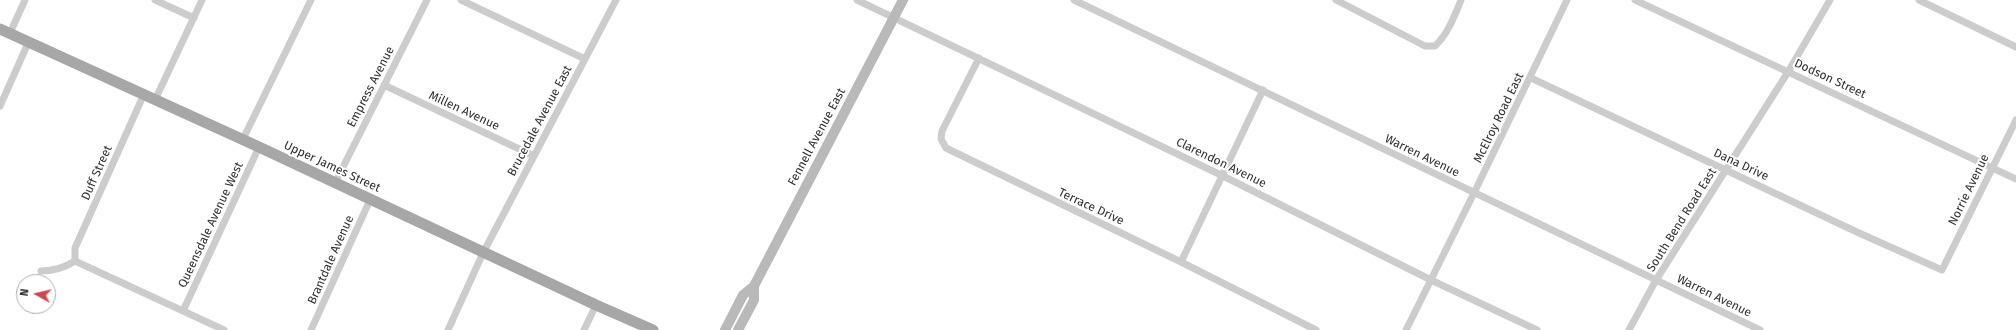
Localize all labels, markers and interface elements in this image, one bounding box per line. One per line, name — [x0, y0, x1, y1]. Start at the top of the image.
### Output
street label: Empress Avenue — [344, 44, 398, 130]
street label: Dodson Street — [1792, 56, 1868, 102]
street label: Brucedale Avenue East — [505, 63, 575, 179]
street label: McElroy Road East — [1471, 70, 1527, 166]
street label: Fennell Avenue East — [785, 86, 849, 188]
street label: Millen Avenue — [426, 88, 502, 134]
street label: Warren Avenue — [1382, 132, 1462, 180]
street label: Clarendon Avenue — [1174, 135, 1268, 191]
street label: Upper James Street — [281, 138, 383, 196]
street label: Duff Street — [79, 143, 115, 203]
street label: Dana Drive — [1711, 146, 1771, 184]
street label: Norrie Avenue — [1946, 152, 1992, 228]
street label: Queensdale Avenue West — [176, 160, 246, 290]
street label: South Bend Road East — [1644, 165, 1720, 275]
street label: Terrace Drive — [1056, 186, 1126, 228]
street label: Brantdale Avenue — [305, 213, 357, 307]
street label: Warren Avenue — [1674, 272, 1754, 320]
north arrow — [16, 274, 56, 314]
text: N — [18, 288, 32, 297]

